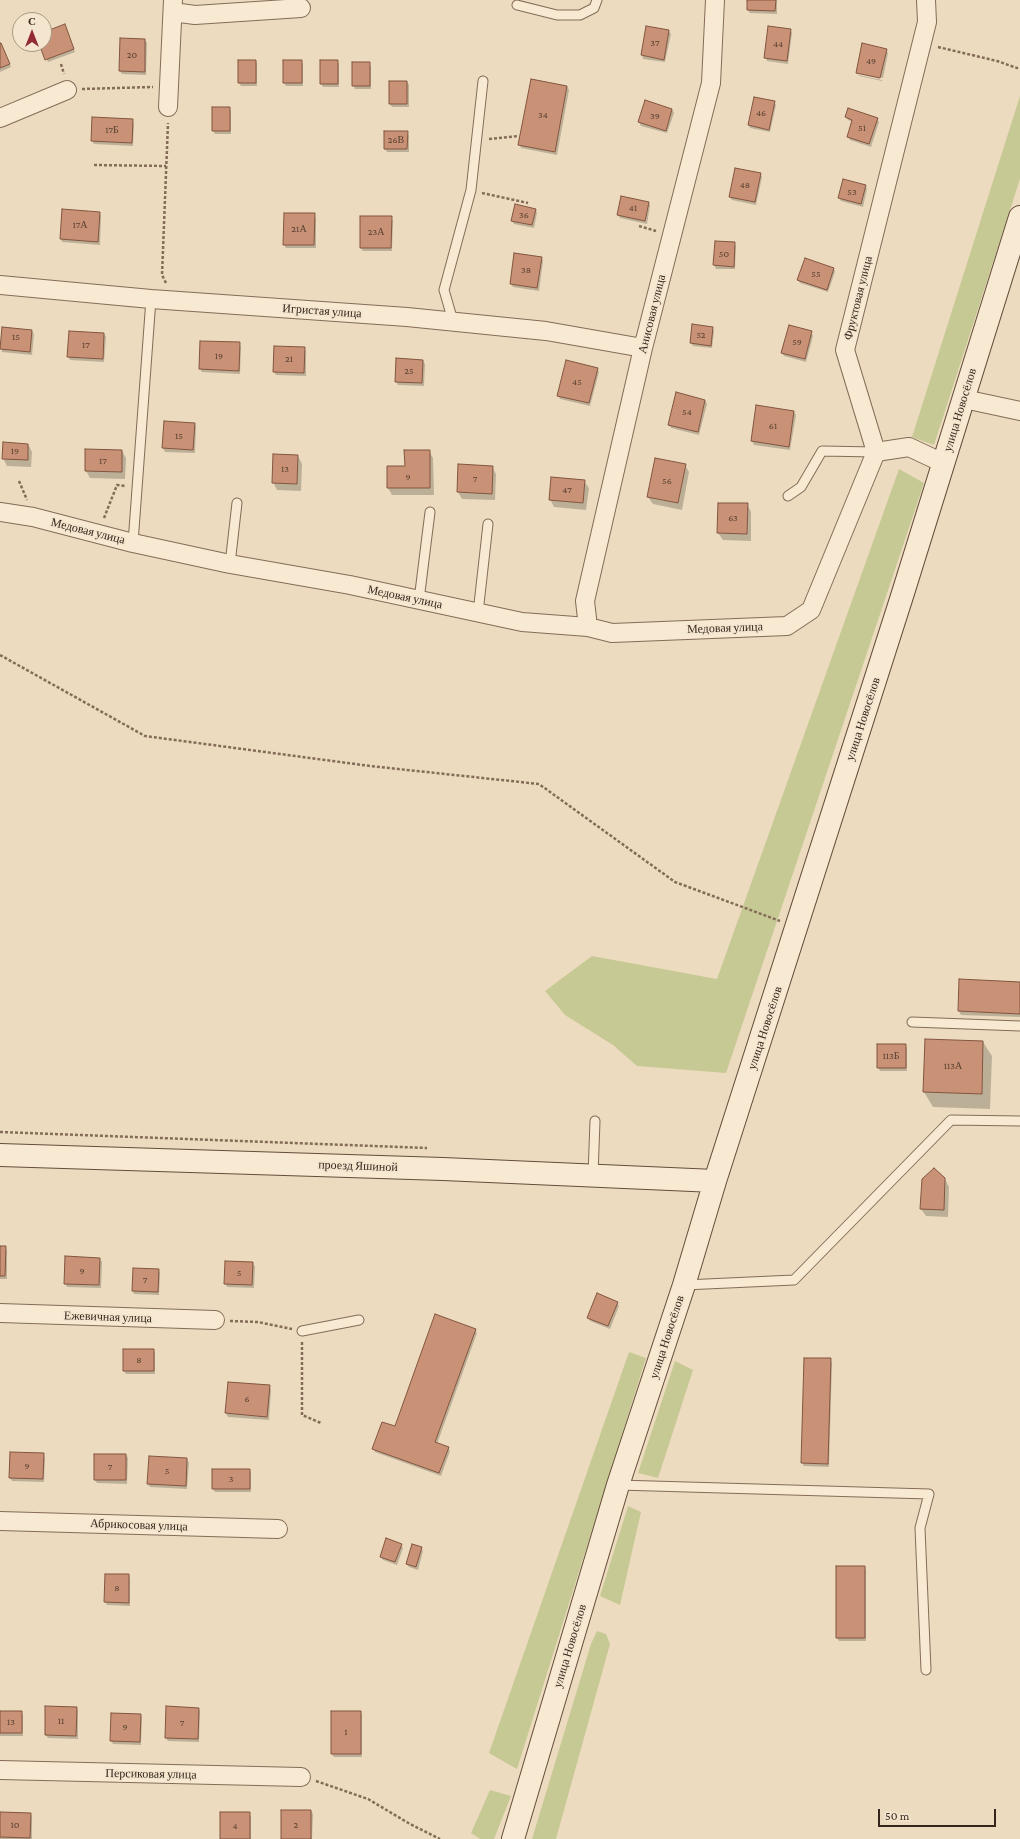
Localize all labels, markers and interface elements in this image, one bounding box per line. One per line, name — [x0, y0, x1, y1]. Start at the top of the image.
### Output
north arrow — [12, 12, 52, 52]
text: С — [28, 15, 36, 27]
house number: 37 — [650, 37, 660, 49]
house number: 44 — [773, 38, 783, 50]
house number: 20 — [127, 49, 137, 61]
house number: 49 — [866, 55, 876, 67]
house number: 46 — [756, 107, 766, 119]
house number: 34 — [538, 109, 548, 121]
house number: 39 — [650, 110, 660, 122]
house number: 51 — [858, 122, 866, 134]
house number: 17Б — [105, 124, 119, 136]
house number: 26В — [388, 134, 404, 146]
house number: 48 — [740, 179, 750, 191]
house number: 53 — [847, 186, 857, 198]
house number: 41 — [629, 202, 637, 214]
house number: 36 — [519, 209, 529, 221]
house number: 17А — [72, 219, 88, 231]
house number: 21А — [291, 223, 307, 235]
house number: 23А — [368, 226, 384, 238]
house number: 50 — [719, 248, 729, 260]
street label: Фруктовая улица — [841, 254, 875, 342]
house number: 38 — [521, 264, 531, 276]
house number: 55 — [811, 268, 821, 280]
street label: Анисовая улица — [635, 273, 669, 355]
street label: Игристая улица — [282, 301, 362, 321]
house number: 52 — [696, 329, 706, 341]
house number: 15 — [12, 331, 20, 343]
house number: 59 — [792, 336, 802, 348]
house number: 17 — [82, 339, 90, 351]
house number: 19 — [215, 350, 223, 362]
house number: 21 — [285, 353, 293, 365]
house number: 25 — [404, 365, 414, 377]
street label: улица Новосёлов — [940, 366, 980, 454]
house number: 45 — [572, 376, 582, 388]
house number: 54 — [682, 406, 692, 418]
house number: 61 — [769, 420, 777, 432]
house number: 15 — [175, 430, 183, 442]
house number: 19 — [11, 445, 19, 457]
house number: 17 — [99, 455, 107, 467]
house number: 13 — [281, 463, 289, 475]
house number: 9 — [405, 471, 411, 483]
house number: 7 — [473, 473, 477, 485]
house number: 56 — [662, 475, 672, 487]
house number: 47 — [562, 484, 572, 496]
house number: 63 — [728, 512, 738, 524]
street label: Медовая улица — [49, 515, 127, 547]
street label: Медовая улица — [366, 582, 444, 612]
street label: Медовая улица — [687, 619, 763, 637]
street label: улица Новосёлов — [843, 676, 883, 762]
street label: улица Новосёлов — [745, 985, 785, 1071]
house number: 113Б — [882, 1050, 900, 1062]
house number: 113А — [944, 1060, 962, 1072]
street label: проезд Яшиной — [318, 1157, 398, 1175]
house number: 9 — [79, 1265, 85, 1277]
house number: 5 — [237, 1267, 241, 1279]
house number: 7 — [143, 1274, 147, 1286]
street label: улица Новосёлов — [647, 1294, 687, 1380]
street label: Ежевичная улица — [64, 1308, 152, 1326]
house number: 8 — [136, 1354, 142, 1366]
house number: 6 — [244, 1393, 250, 1405]
house number: 9 — [24, 1460, 30, 1472]
house number: 7 — [108, 1461, 112, 1473]
house number: 5 — [165, 1465, 169, 1477]
house number: 3 — [229, 1473, 233, 1485]
street label: Абрикосовая улица — [90, 1516, 188, 1534]
house number: 8 — [114, 1582, 120, 1594]
street label: улица Новосёлов — [550, 1602, 590, 1690]
house number: 11 — [58, 1715, 64, 1727]
house number: 13 — [7, 1716, 15, 1728]
house number: 7 — [180, 1717, 184, 1729]
house number: 9 — [122, 1721, 128, 1733]
house number: 1 — [344, 1726, 348, 1738]
street label: Персиковая улица — [105, 1766, 197, 1782]
scale bar — [880, 1801, 998, 1827]
text: 50 m — [885, 1809, 909, 1823]
house number: 10 — [11, 1819, 19, 1831]
house number: 2 — [294, 1819, 298, 1831]
house number: 4 — [232, 1820, 238, 1832]

